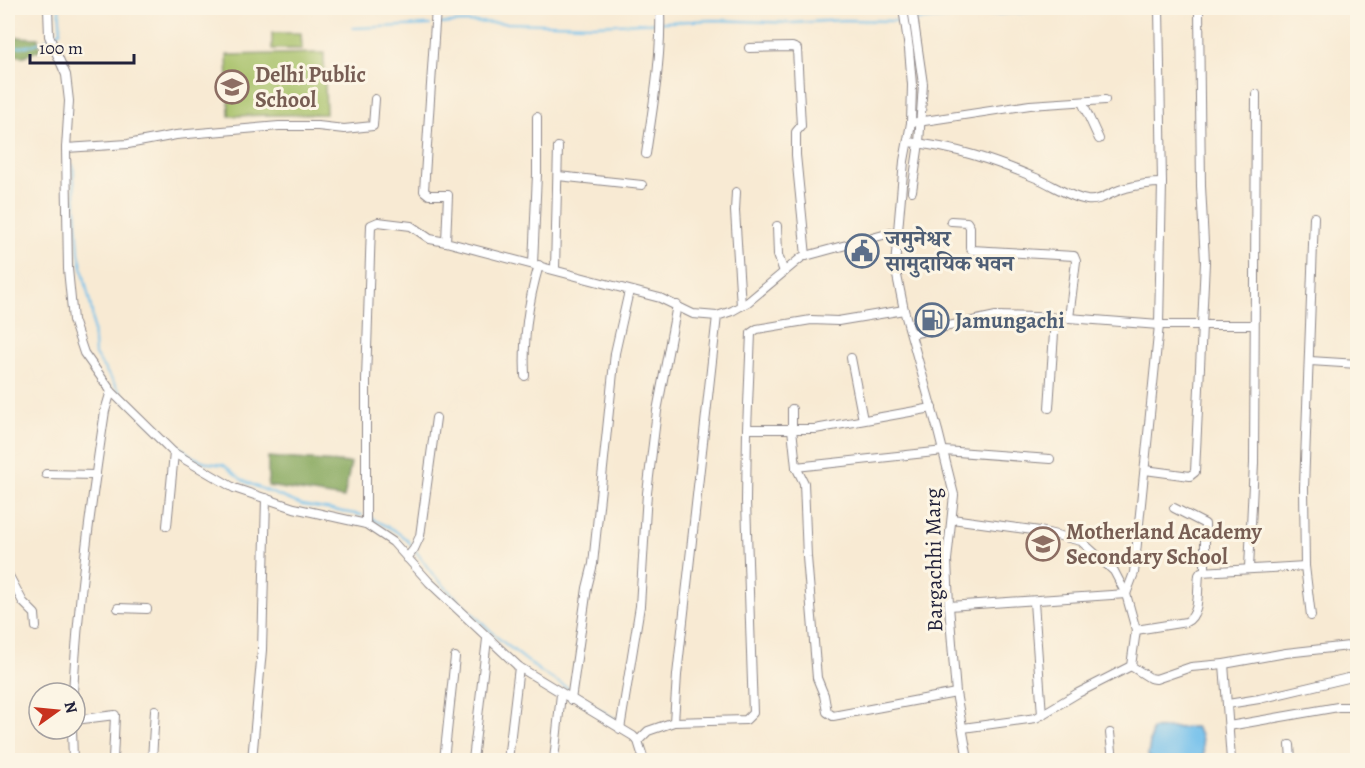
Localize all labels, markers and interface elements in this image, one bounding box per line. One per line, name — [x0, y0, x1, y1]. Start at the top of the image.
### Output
scale bar — [30, 27, 134, 65]
text: 100 m — [39, 36, 83, 60]
place label: Delhi Public School — [255, 60, 366, 115]
school or university icon: Delhi Public School — [214, 69, 250, 105]
place label: जमुनेश्वर सामुदायिक भवन — [883, 224, 1016, 279]
public building icon: जमुनेश्वर सामुदायिक भवन — [844, 233, 880, 269]
fuel station icon: Jamungachi — [914, 302, 950, 338]
place label: Jamungachi — [955, 306, 1065, 336]
street label: Bargachhi Marg — [918, 488, 950, 632]
place label: Motherland Academy Secondary School — [1066, 517, 1262, 572]
school or university icon: Motherland Academy Secondary School — [1025, 526, 1061, 562]
north arrow — [27, 681, 87, 741]
text: N — [58, 699, 83, 716]

